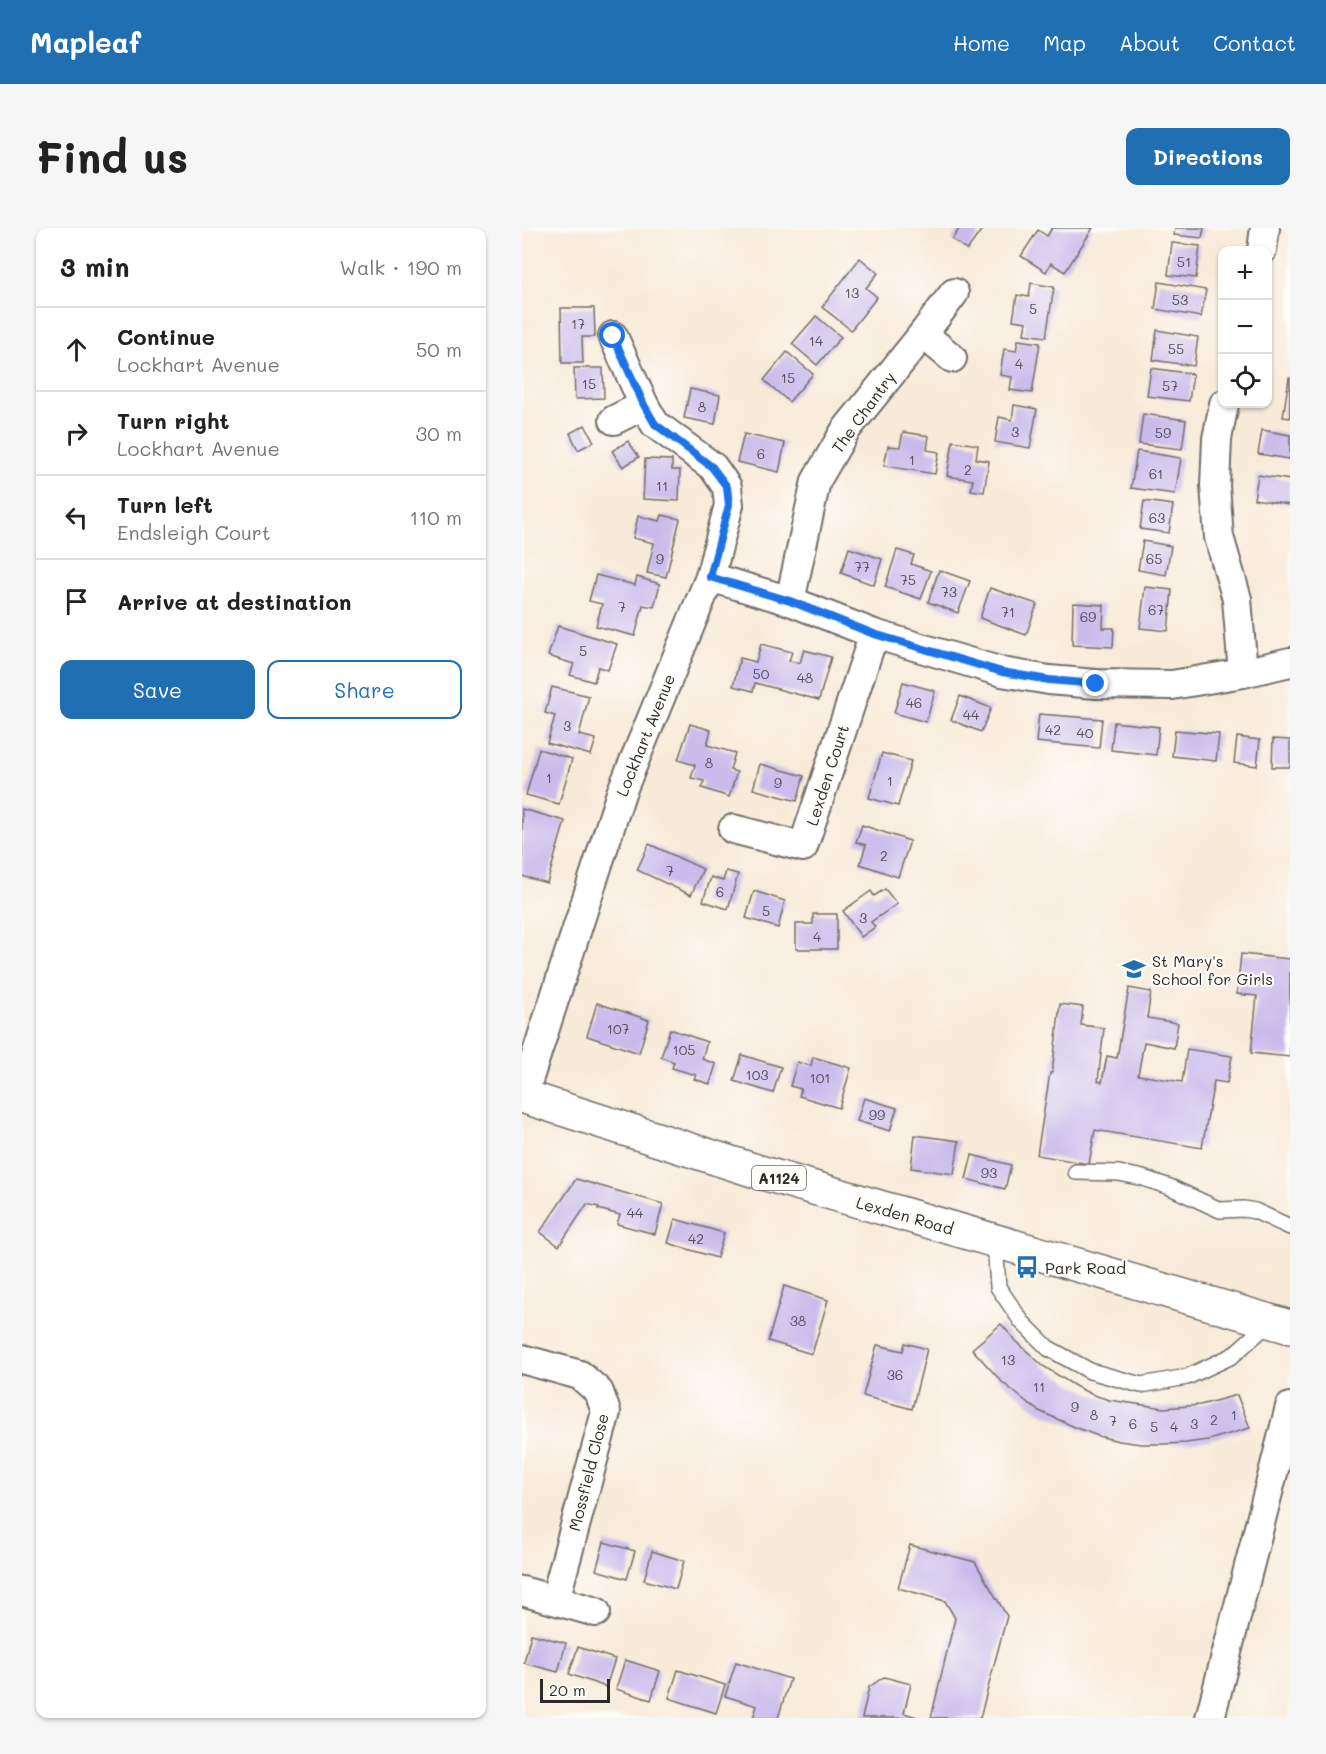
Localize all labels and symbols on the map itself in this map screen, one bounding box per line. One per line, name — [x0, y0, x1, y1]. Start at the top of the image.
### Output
house number: 51 — [1177, 252, 1191, 271]
house number: 13 — [845, 283, 859, 302]
house number: 53 — [1172, 290, 1188, 309]
house number: 5 — [1029, 299, 1037, 318]
house number: 17 — [571, 314, 585, 333]
route start — [599, 322, 625, 348]
house number: 14 — [809, 331, 824, 350]
house number: 55 — [1168, 339, 1184, 358]
house number: 4 — [1015, 354, 1024, 373]
street label: The Chantry — [826, 367, 900, 457]
house number: 15 — [781, 368, 795, 387]
house number: 15 — [582, 374, 596, 393]
house number: 57 — [1162, 376, 1178, 395]
house number: 8 — [698, 397, 706, 416]
house number: 3 — [1011, 422, 1019, 441]
house number: 59 — [1155, 423, 1171, 442]
house number: 6 — [757, 444, 765, 463]
house number: 1 — [909, 450, 915, 469]
house number: 2 — [964, 460, 972, 479]
house number: 61 — [1149, 464, 1163, 483]
house number: 11 — [656, 476, 668, 495]
house number: 63 — [1149, 508, 1165, 527]
house number: 9 — [656, 549, 664, 568]
house number: 65 — [1146, 549, 1162, 568]
house number: 77 — [854, 557, 870, 576]
house number: 75 — [900, 570, 916, 589]
house number: 73 — [941, 582, 957, 601]
house number: 7 — [618, 597, 626, 616]
house number: 67 — [1148, 600, 1164, 619]
house number: 71 — [1001, 602, 1015, 621]
house number: 69 — [1080, 607, 1096, 626]
house number: 5 — [579, 641, 587, 660]
house number: 50 — [753, 664, 770, 683]
house number: 48 — [797, 668, 813, 687]
route end — [1082, 670, 1108, 696]
street label: Lockhart Avenue — [611, 671, 679, 799]
house number: 46 — [906, 693, 922, 712]
house number: 44 — [963, 705, 980, 724]
house number: 3 — [563, 716, 571, 735]
house number: 42 — [1045, 720, 1061, 739]
street label: Lexden Court — [801, 722, 853, 828]
house number: 40 — [1077, 723, 1094, 742]
house number: 8 — [705, 753, 713, 772]
house number: 1 — [546, 768, 552, 787]
house number: 1 — [887, 771, 893, 790]
house number: 9 — [774, 773, 782, 792]
house number: 2 — [880, 846, 888, 865]
house number: 7 — [666, 861, 674, 880]
house number: 6 — [716, 882, 724, 901]
house number: 5 — [762, 901, 770, 920]
house number: 3 — [859, 908, 867, 927]
house number: 4 — [813, 927, 822, 946]
place label: St Mary's School for Girls — [1152, 950, 1273, 989]
school or university icon: St Mary's School for Girls — [1121, 956, 1147, 982]
house number: 107 — [607, 1019, 630, 1038]
house number: 105 — [672, 1040, 696, 1059]
house number: 103 — [745, 1065, 769, 1084]
house number: 101 — [809, 1068, 831, 1087]
house number: 99 — [869, 1105, 885, 1124]
house number: 93 — [981, 1163, 997, 1182]
road number: A1124 — [752, 1166, 806, 1190]
street label: Lexden Road — [854, 1191, 956, 1239]
house number: 44 — [627, 1203, 644, 1222]
house number: 42 — [688, 1229, 704, 1248]
bus stop icon: Park Road — [1014, 1254, 1040, 1280]
place label: Park Road — [1045, 1257, 1126, 1278]
house number: 38 — [790, 1311, 806, 1330]
house number: 13 — [1001, 1350, 1015, 1369]
house number: 36 — [887, 1365, 903, 1384]
house number: 11 — [1033, 1377, 1045, 1396]
house number: 9 — [1071, 1397, 1079, 1416]
house number: 8 — [1090, 1405, 1098, 1424]
house number: 1 — [1231, 1405, 1237, 1424]
house number: 2 — [1210, 1410, 1218, 1429]
street label: Mossfield Close — [563, 1411, 613, 1533]
house number: 7 — [1109, 1411, 1117, 1430]
house number: 6 — [1129, 1414, 1137, 1433]
house number: 3 — [1190, 1414, 1198, 1433]
house number: 5 — [1150, 1417, 1158, 1436]
house number: 4 — [1170, 1417, 1179, 1436]
scale bar — [540, 1676, 610, 1704]

